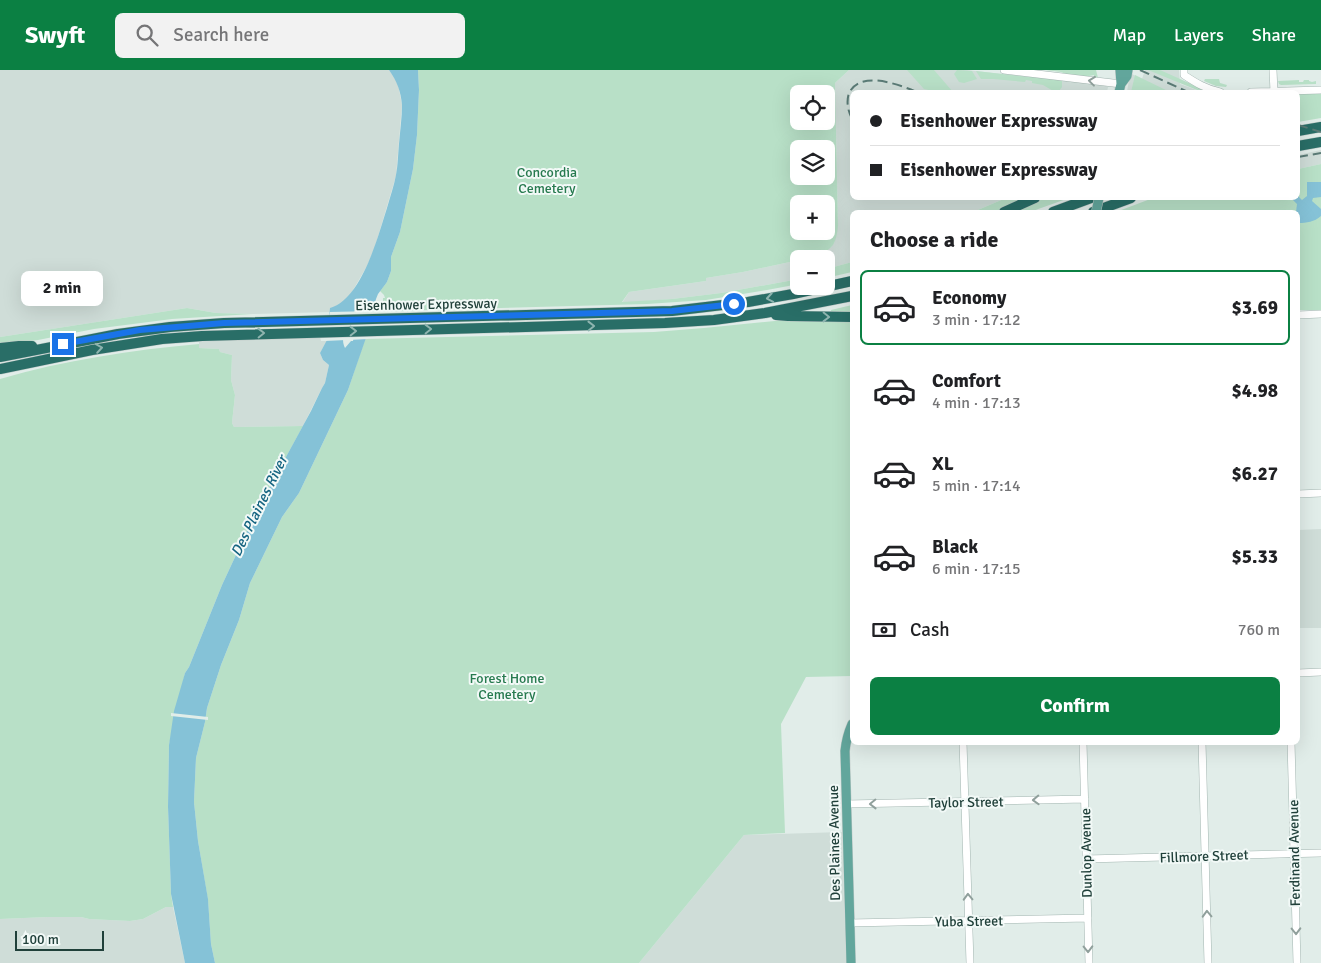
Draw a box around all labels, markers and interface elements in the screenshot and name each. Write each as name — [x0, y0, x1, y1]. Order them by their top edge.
search box — [115, 13, 465, 58]
text: Swyft — [25, 20, 85, 50]
icon: search — [133, 21, 161, 49]
text: Search here — [173, 23, 269, 47]
text: Map — [1113, 24, 1146, 46]
text: Layers — [1174, 24, 1224, 46]
text: Share — [1252, 24, 1296, 46]
one-way arrow — [1088, 76, 1096, 87]
map controls — [790, 85, 835, 295]
button: locate — [790, 85, 835, 130]
text: Eisenhower Expressway — [900, 109, 1097, 133]
button: layers — [790, 140, 835, 185]
text: Eisenhower Expressway — [900, 158, 1097, 182]
park label: Concordia Cemetery — [517, 164, 577, 197]
button: + — [790, 195, 835, 240]
text: Choose a ride — [870, 226, 998, 253]
button: − — [790, 250, 835, 295]
callout: 2 min — [22, 272, 104, 306]
text: 2 min — [43, 278, 81, 298]
icon: car — [872, 285, 917, 330]
text: Economy — [932, 286, 1006, 310]
route start — [723, 293, 745, 315]
one-way arrow — [766, 293, 775, 303]
street label: Eisenhower Expressway — [355, 295, 497, 314]
text: $3.69 — [1232, 296, 1278, 320]
text: 3 min · 17:12 — [932, 310, 1021, 330]
one-way arrow — [823, 312, 831, 322]
one-way arrow — [587, 320, 595, 331]
one-way arrow — [425, 324, 433, 334]
one-way arrow — [350, 326, 357, 336]
one-way arrow — [258, 328, 265, 338]
route end — [52, 333, 74, 355]
one-way arrow — [95, 344, 104, 354]
icon: car — [872, 368, 917, 413]
text: Comfort — [932, 369, 1001, 393]
text: $4.98 — [1232, 379, 1278, 403]
text: 4 min · 17:13 — [932, 393, 1021, 413]
water label: Des Plaines River — [227, 450, 292, 559]
icon: car — [872, 451, 917, 496]
text: XL — [932, 452, 954, 476]
text: $6.27 — [1232, 462, 1278, 486]
text: 5 min · 17:14 — [932, 476, 1021, 496]
icon: car — [872, 534, 917, 579]
text: Black — [932, 535, 978, 559]
text: $5.33 — [1232, 545, 1278, 569]
text: 6 min · 17:15 — [932, 559, 1021, 579]
icon: cash — [870, 616, 898, 644]
text: Cash — [910, 618, 950, 642]
text: 760 m — [1238, 620, 1280, 640]
park label: Forest Home Cemetery — [469, 670, 545, 703]
button: Confirm — [870, 677, 1280, 735]
street label: Des Plaines Avenue — [825, 785, 844, 901]
street label: Taylor Street — [928, 793, 1004, 812]
one-way arrow — [1032, 795, 1040, 805]
one-way arrow — [869, 799, 877, 809]
street label: Ferdinand Avenue — [1285, 799, 1304, 907]
street label: Dunlop Avenue — [1077, 808, 1096, 898]
street label: Fillmore Street — [1159, 846, 1249, 867]
one-way arrow — [963, 893, 974, 901]
one-way arrow — [1201, 910, 1212, 918]
street label: Yuba Street — [935, 912, 1003, 931]
scale bar — [15, 928, 104, 951]
one-way arrow — [1291, 928, 1301, 935]
text: 100 m — [22, 931, 59, 948]
one-way arrow — [1083, 945, 1094, 953]

